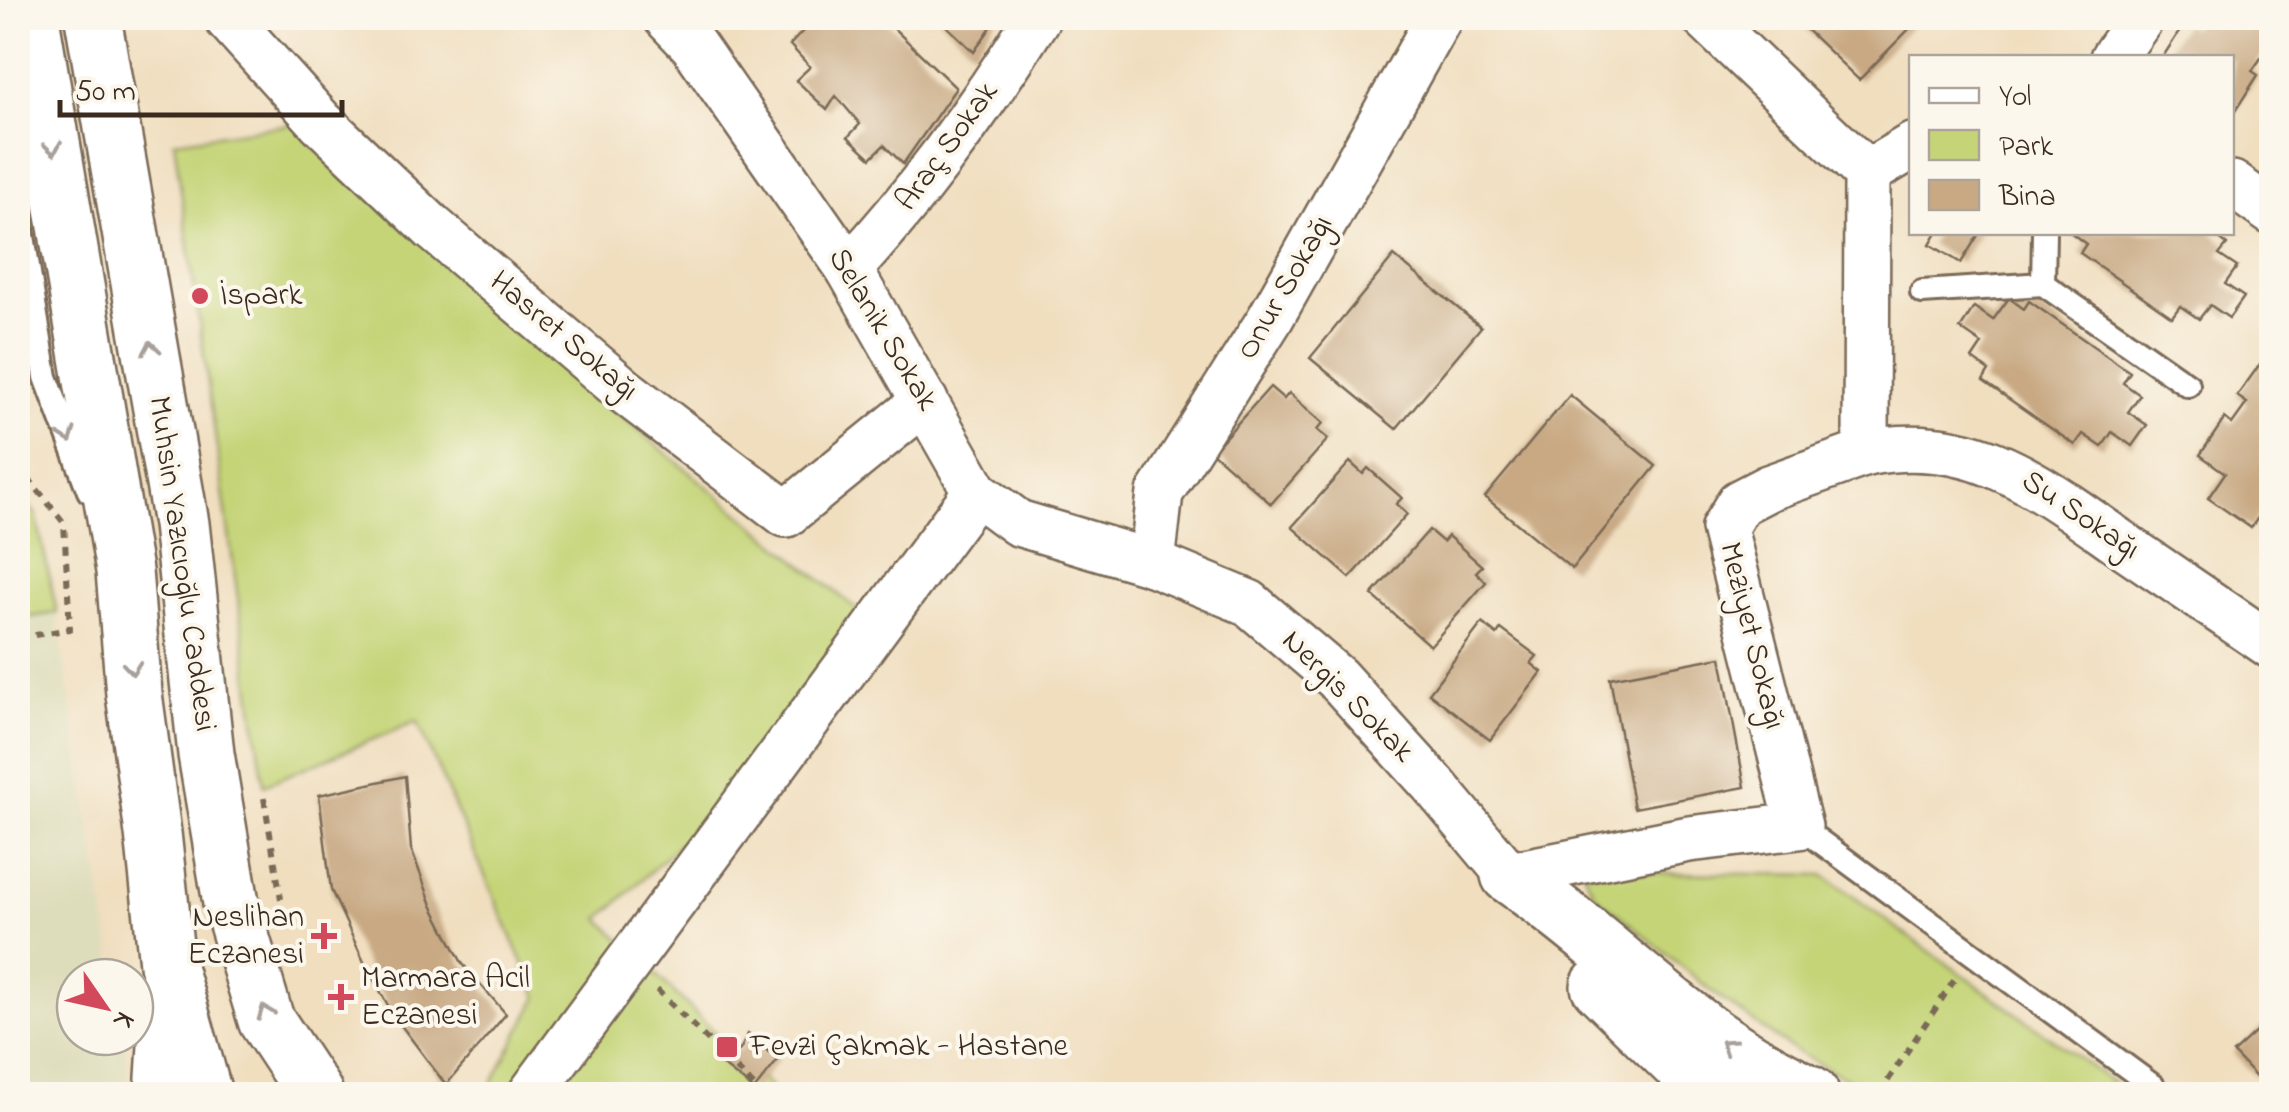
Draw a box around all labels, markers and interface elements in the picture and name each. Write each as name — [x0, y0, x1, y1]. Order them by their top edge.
scale bar — [60, 55, 342, 117]
legend — [1909, 55, 2234, 235]
text: 50 m — [75, 71, 136, 115]
street label: Araç Sokak — [885, 71, 1012, 222]
text: Yol — [1999, 76, 2032, 120]
text: Park — [1999, 126, 2054, 170]
one-way arrow — [42, 140, 63, 156]
text: Bina — [1998, 176, 2056, 220]
street label: Onur Sokağı — [1225, 207, 1347, 370]
street label: Selanik Sokak — [815, 240, 950, 421]
street label: Hasret Sokağı — [477, 260, 648, 415]
place label: İspark — [220, 273, 303, 320]
marker: İspark — [189, 285, 211, 307]
one-way arrow — [141, 339, 162, 356]
street label: Muhsin Yazıcıoğlu Caddesi — [133, 393, 228, 735]
one-way arrow — [56, 427, 77, 444]
street label: Su Sokağı — [2011, 459, 2149, 574]
street label: Meziyet Sokağı — [1704, 537, 1797, 735]
street label: Nergis Sokak — [1270, 620, 1425, 775]
one-way arrow — [120, 661, 142, 677]
place label: Neslihan Eczanesi — [188, 895, 304, 979]
marker: Neslihan Eczanesi — [313, 925, 335, 947]
place label: Marmara Acil Eczanesi — [361, 956, 530, 1040]
north arrow — [55, 957, 155, 1057]
marker: Marmara Acil Eczanesi — [330, 986, 352, 1008]
text: K — [101, 1002, 144, 1037]
one-way arrow — [256, 1004, 276, 1021]
place label: Fevzi Çakmak - Hastane — [749, 1024, 1069, 1071]
marker: Fevzi Çakmak - Hastane — [714, 1034, 740, 1060]
one-way arrow — [1719, 1039, 1738, 1057]

